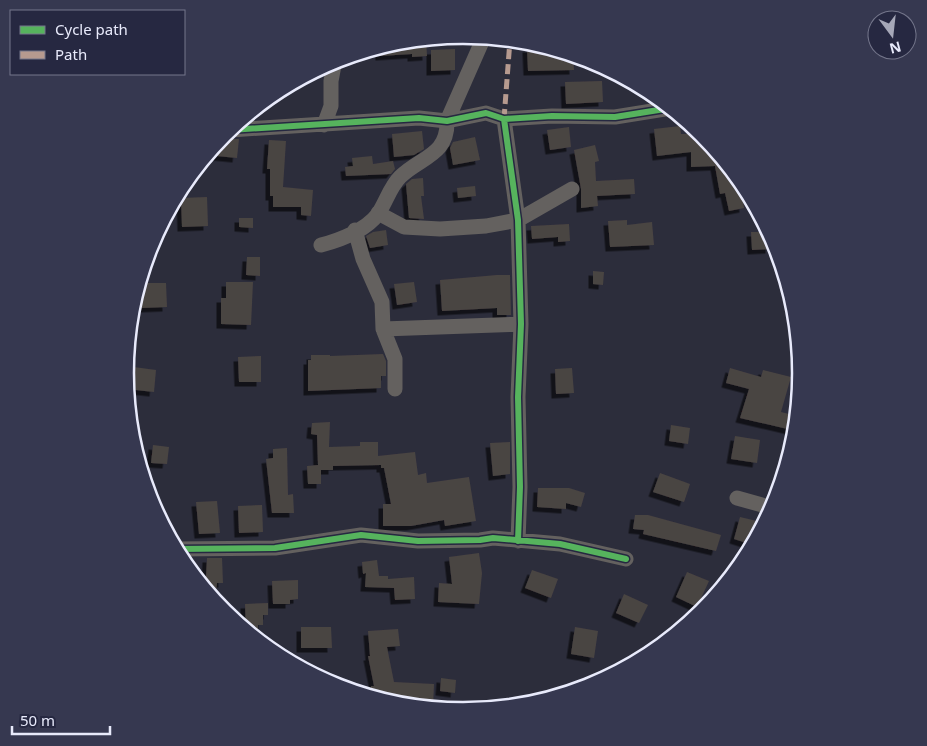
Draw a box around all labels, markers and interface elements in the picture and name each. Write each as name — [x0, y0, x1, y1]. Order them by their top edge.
legend — [10, 10, 185, 75]
north arrow — [867, 10, 917, 60]
text: Cycle path — [55, 19, 128, 39]
text: N — [888, 37, 903, 59]
text: Path — [55, 44, 87, 64]
scale bar — [12, 704, 110, 736]
text: 50 m — [20, 710, 55, 730]

